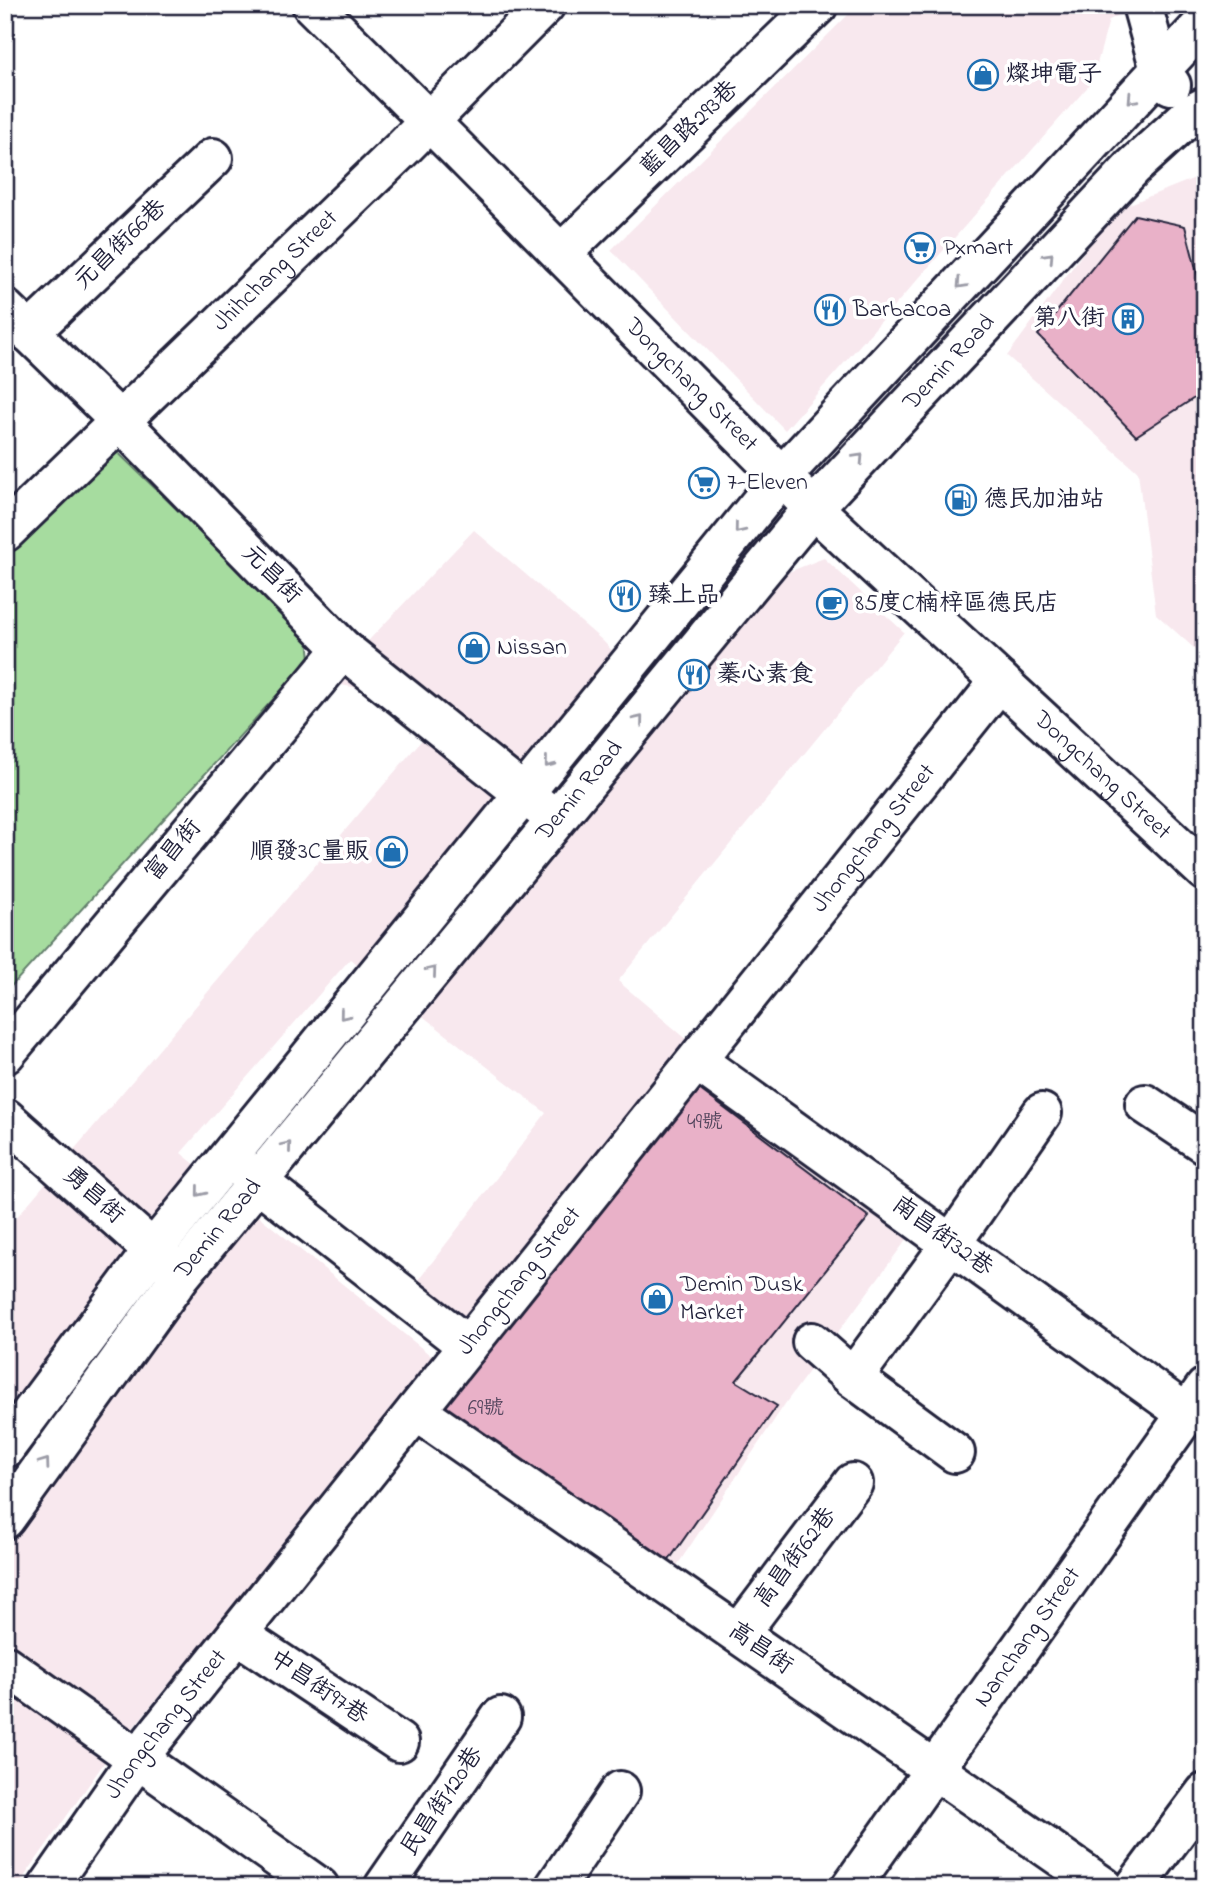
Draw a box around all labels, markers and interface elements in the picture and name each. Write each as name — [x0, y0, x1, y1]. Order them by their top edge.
shop icon: 燦坤電子 — [966, 58, 1000, 92]
place label: 燦坤電子 — [1006, 58, 1102, 93]
street label: 藍昌路293巷 — [633, 73, 747, 185]
one-way arrow — [1128, 91, 1141, 104]
street label: 元昌街66巷 — [67, 192, 175, 298]
street label: Jhihchang Street — [205, 202, 346, 340]
supermarket icon: Pxmart — [903, 231, 937, 265]
place label: Pxmart — [943, 231, 1013, 266]
one-way arrow — [1040, 252, 1053, 265]
one-way arrow — [957, 276, 970, 289]
restaurant icon: Barbacoa — [813, 293, 847, 327]
place label: Barbacoa — [852, 293, 951, 328]
place label: 第八街 — [1033, 302, 1105, 337]
building icon: 第八街 — [1111, 302, 1145, 336]
street label: Demin Road — [894, 306, 1004, 420]
street label: Dongchang Street — [616, 309, 766, 460]
one-way arrow — [851, 453, 864, 466]
supermarket icon: 7-Eleven — [687, 466, 721, 500]
place label: 7-Eleven — [727, 466, 808, 501]
fuel station icon: 德民加油站 — [944, 483, 978, 517]
place label: 德民加油站 — [984, 483, 1104, 518]
one-way arrow — [735, 521, 747, 534]
street label: 元昌街 — [233, 537, 309, 613]
restaurant icon: 臻上品 — [608, 579, 642, 613]
place label: 臻上品 — [648, 579, 720, 614]
cafe icon: 85度C楠梓區德民店 — [815, 587, 849, 621]
place label: 85度C楠梓區德民店 — [855, 587, 1059, 622]
shop icon: Nissan — [457, 631, 491, 665]
place label: Nissan — [497, 631, 567, 666]
restaurant icon: 蓁心素食 — [677, 658, 711, 692]
place label: 蓁心素食 — [717, 658, 813, 693]
street label: Dongchang Street — [1025, 702, 1179, 849]
one-way arrow — [631, 715, 643, 728]
street label: Demin Road — [527, 733, 632, 850]
one-way arrow — [545, 754, 557, 767]
street label: Jhongchang Street — [803, 756, 945, 921]
street label: 富昌街 — [137, 812, 211, 890]
place label: 順發3C量販 — [250, 835, 369, 870]
shop icon: 順發3C量販 — [375, 835, 409, 869]
one-way arrow — [424, 966, 436, 979]
one-way arrow — [339, 1008, 352, 1020]
house number: 49號 — [687, 1108, 723, 1138]
one-way arrow — [279, 1142, 291, 1155]
street label: 勇昌街 — [55, 1159, 131, 1233]
street label: Demin Road — [166, 1171, 271, 1288]
one-way arrow — [196, 1183, 208, 1196]
street label: 南昌街32巷 — [884, 1188, 1000, 1286]
street label: Jhongchang Street — [449, 1199, 590, 1363]
place label: Demin Dusk Market — [679, 1268, 804, 1331]
shop icon: Demin Dusk Market — [640, 1282, 674, 1316]
house number: 69號 — [468, 1394, 504, 1424]
one-way arrow — [37, 1458, 49, 1471]
street label: 高昌街62巷 — [746, 1500, 846, 1616]
street label: Nanchang Street — [966, 1560, 1090, 1715]
street label: 高昌街 — [720, 1614, 800, 1684]
street label: Jhongchang Street — [96, 1642, 236, 1807]
street label: 中昌街97巷 — [261, 1642, 375, 1734]
street label: 民昌街120巷 — [393, 1740, 493, 1864]

